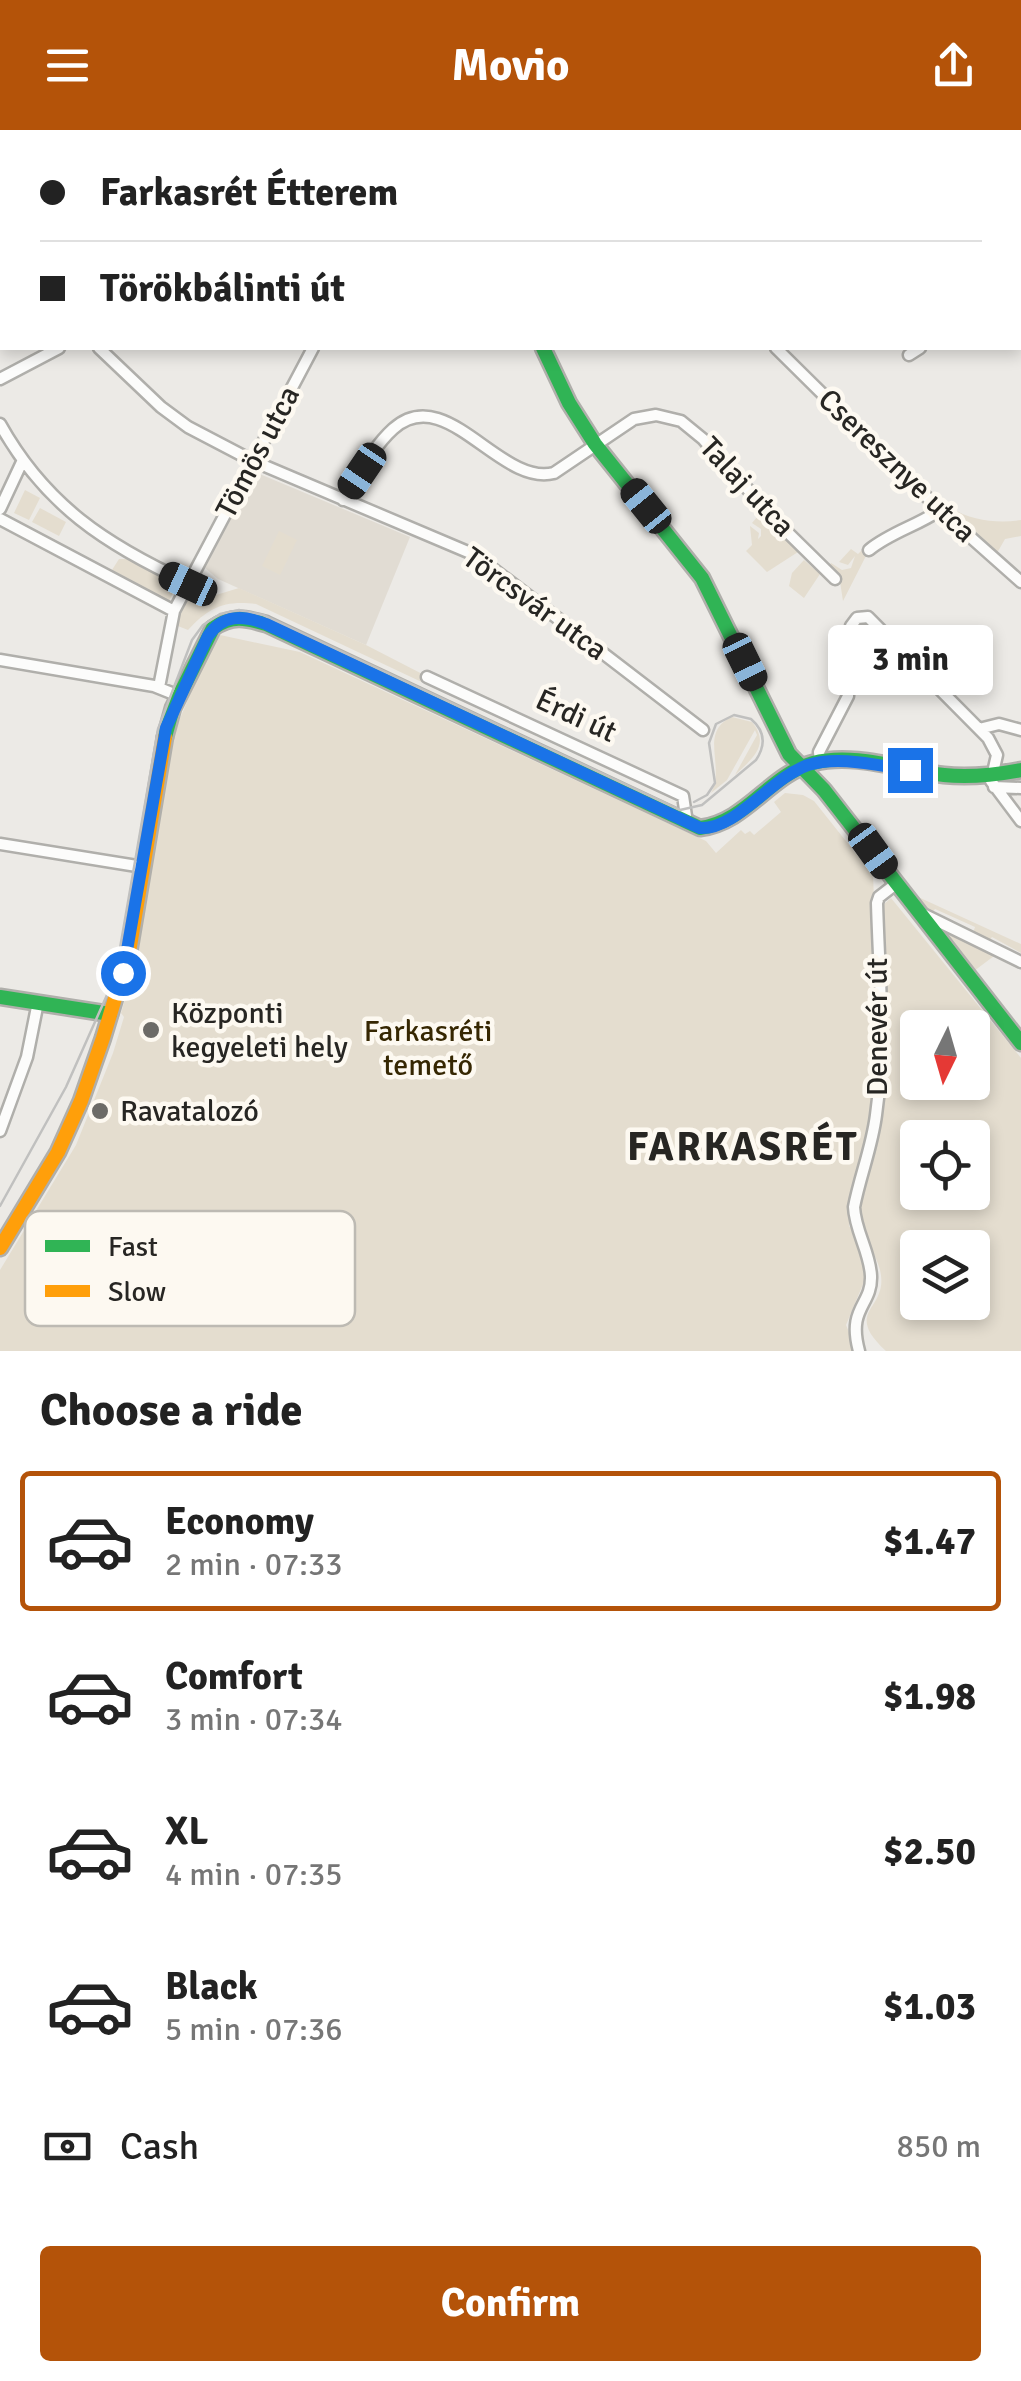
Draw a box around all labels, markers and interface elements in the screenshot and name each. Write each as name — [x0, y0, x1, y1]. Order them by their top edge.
icon: menu — [40, 38, 95, 93]
text: Movio — [451, 38, 570, 93]
icon: share — [926, 38, 981, 93]
text: Farkasrét Étterem — [100, 169, 398, 216]
text: Törökbálinti út — [100, 265, 345, 312]
street label: Tömös utca — [208, 380, 308, 524]
street label: Cseresznye utca — [810, 381, 984, 551]
street label: Talaj utca — [692, 429, 802, 545]
car — [333, 438, 391, 504]
car — [615, 473, 677, 539]
street label: Törcsvár utca — [456, 539, 614, 669]
car — [154, 558, 222, 610]
callout: 3 min — [828, 625, 992, 695]
car — [718, 628, 772, 696]
text: 3 min — [872, 640, 949, 679]
street label: Érdi út — [530, 681, 622, 751]
route end — [888, 748, 933, 793]
car — [843, 818, 903, 884]
route start — [101, 951, 146, 996]
street label: Denevér út — [859, 958, 896, 1096]
place label: Központi kegyeleti hely — [171, 995, 348, 1066]
north arrow — [900, 1010, 990, 1100]
map controls — [900, 1010, 990, 1320]
park label: Farkasréti temető — [364, 1013, 492, 1084]
marker: Központi kegyeleti hely — [140, 1019, 162, 1041]
place label: Ravatalozó — [120, 1093, 259, 1130]
marker: Ravatalozó — [89, 1100, 111, 1122]
button: locate — [900, 1120, 990, 1210]
district label: FARKASRÉT — [627, 1121, 859, 1172]
legend — [25, 1211, 355, 1326]
text: Fast — [108, 1230, 158, 1264]
button: layers — [900, 1230, 990, 1320]
text: Slow — [108, 1275, 166, 1309]
text: Choose a ride — [40, 1383, 303, 1438]
icon: car — [45, 1496, 135, 1586]
text: Economy — [165, 1498, 314, 1545]
text: $1.47 — [883, 1518, 976, 1565]
text: 2 min · 07:33 — [165, 1545, 343, 1584]
icon: car — [45, 1651, 135, 1741]
text: Comfort — [165, 1653, 303, 1700]
text: $1.98 — [883, 1673, 976, 1720]
text: 3 min · 07:34 — [165, 1700, 343, 1739]
icon: car — [45, 1806, 135, 1896]
text: XL — [165, 1808, 208, 1855]
text: $2.50 — [883, 1828, 976, 1875]
text: 4 min · 07:35 — [165, 1855, 343, 1894]
icon: car — [45, 1961, 135, 2051]
text: Black — [165, 1963, 258, 2010]
text: $1.03 — [883, 1983, 976, 2030]
text: 5 min · 07:36 — [165, 2010, 343, 2049]
icon: cash — [40, 2119, 95, 2174]
text: Cash — [120, 2123, 199, 2170]
text: 850 m — [897, 2127, 981, 2166]
button: Confirm — [40, 2246, 981, 2361]

